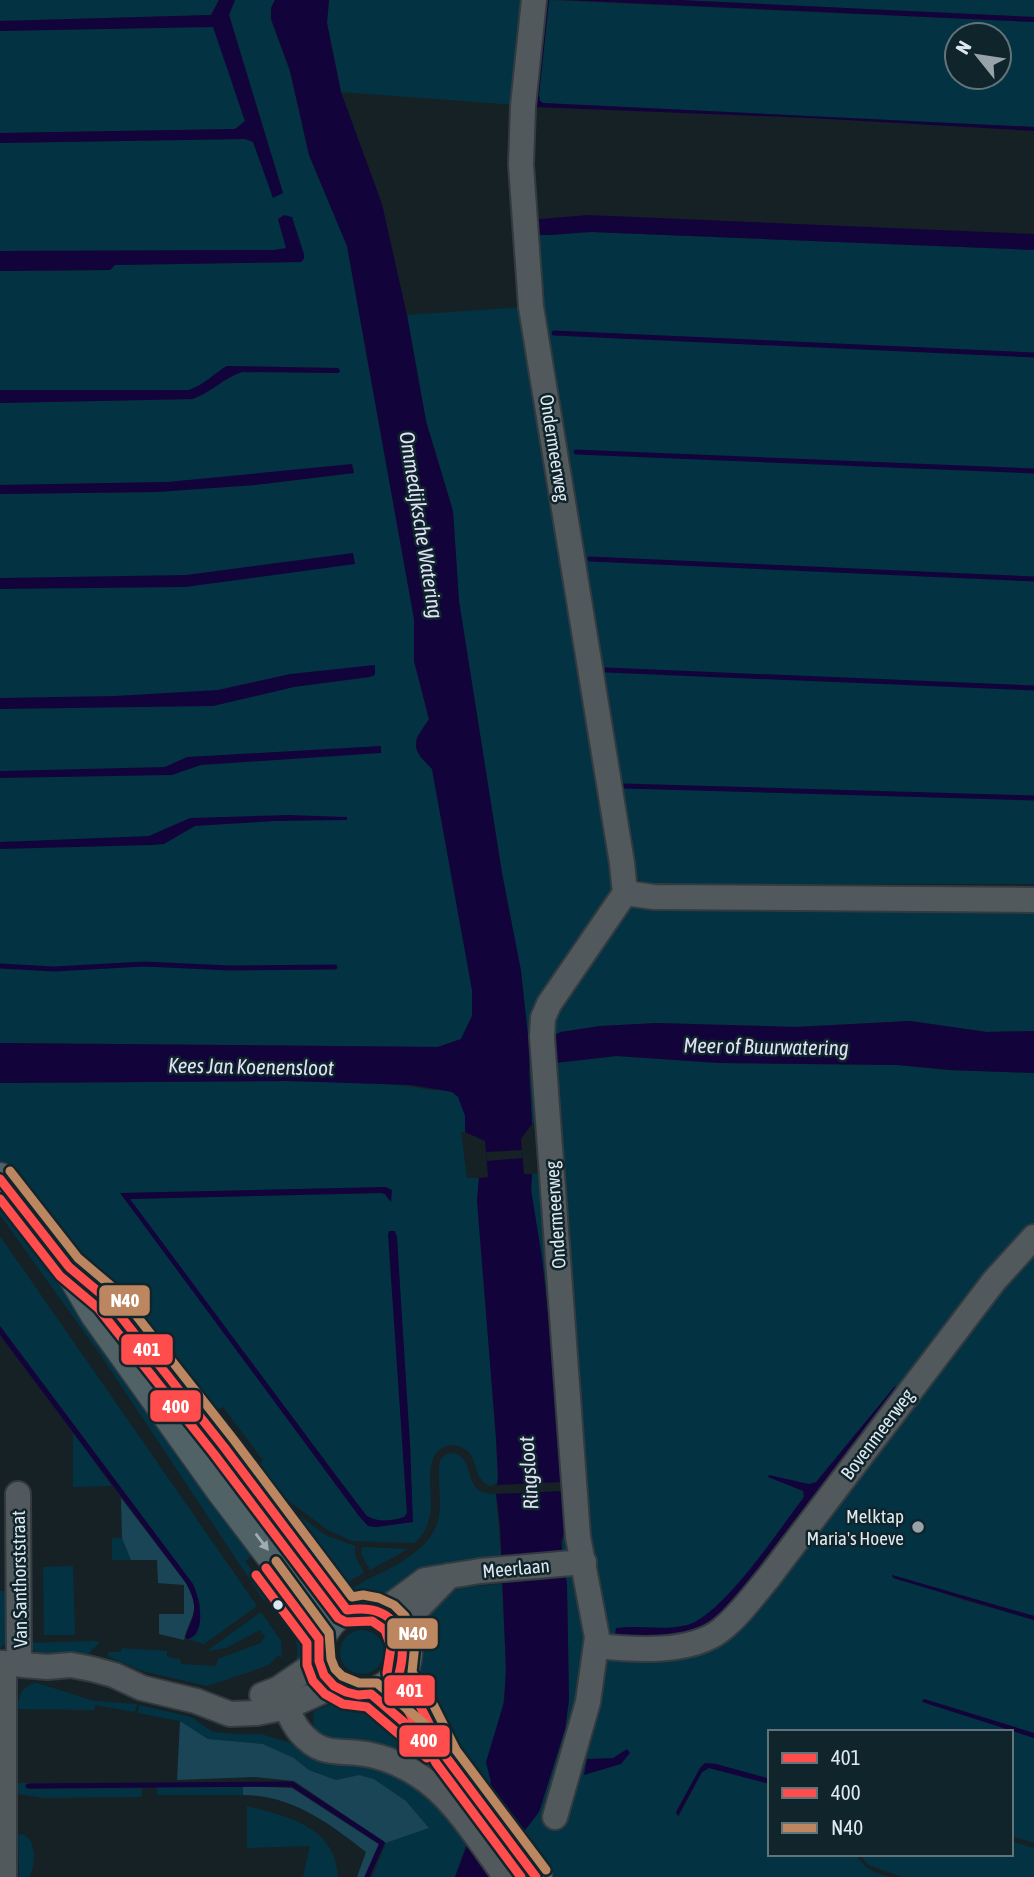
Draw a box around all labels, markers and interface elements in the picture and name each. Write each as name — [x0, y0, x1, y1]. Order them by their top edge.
north arrow — [943, 21, 1013, 91]
text: N — [951, 37, 976, 58]
street label: Ondermeerweg — [536, 393, 574, 504]
water label: Ommedijksche Watering — [395, 430, 449, 620]
water label: Meer of Buurwatering — [683, 1033, 849, 1059]
water label: Kees Jan Koenensloot — [168, 1053, 334, 1079]
street label: Ondermeerweg — [540, 1160, 570, 1270]
line badge: N40 — [98, 1284, 151, 1317]
text: N40 — [110, 1289, 140, 1311]
line badge: 401 — [120, 1333, 174, 1366]
text: 401 — [133, 1338, 160, 1360]
street label: Bovenmeerweg — [836, 1384, 919, 1484]
line badge: 400 — [149, 1389, 202, 1423]
text: 400 — [162, 1395, 189, 1417]
water label: Ringsloot — [513, 1435, 543, 1511]
place label: Melktap Maria's Hoeve — [807, 1505, 904, 1549]
street label: Van Santhorststraat — [7, 1510, 31, 1648]
marker: Melktap Maria's Hoeve — [910, 1519, 926, 1535]
one-way arrow — [255, 1533, 269, 1551]
street label: Meerlaan — [481, 1554, 551, 1582]
unlabelled marker — [271, 1598, 285, 1612]
line badge: N40 — [386, 1617, 439, 1650]
text: N40 — [398, 1622, 428, 1644]
line badge: 401 — [383, 1674, 436, 1707]
text: 401 — [396, 1679, 423, 1701]
line badge: 400 — [398, 1724, 451, 1758]
text: 400 — [410, 1729, 437, 1751]
legend — [768, 1730, 1013, 1856]
text: 401 — [831, 1745, 861, 1769]
text: 400 — [831, 1780, 861, 1804]
text: N40 — [831, 1815, 863, 1839]

